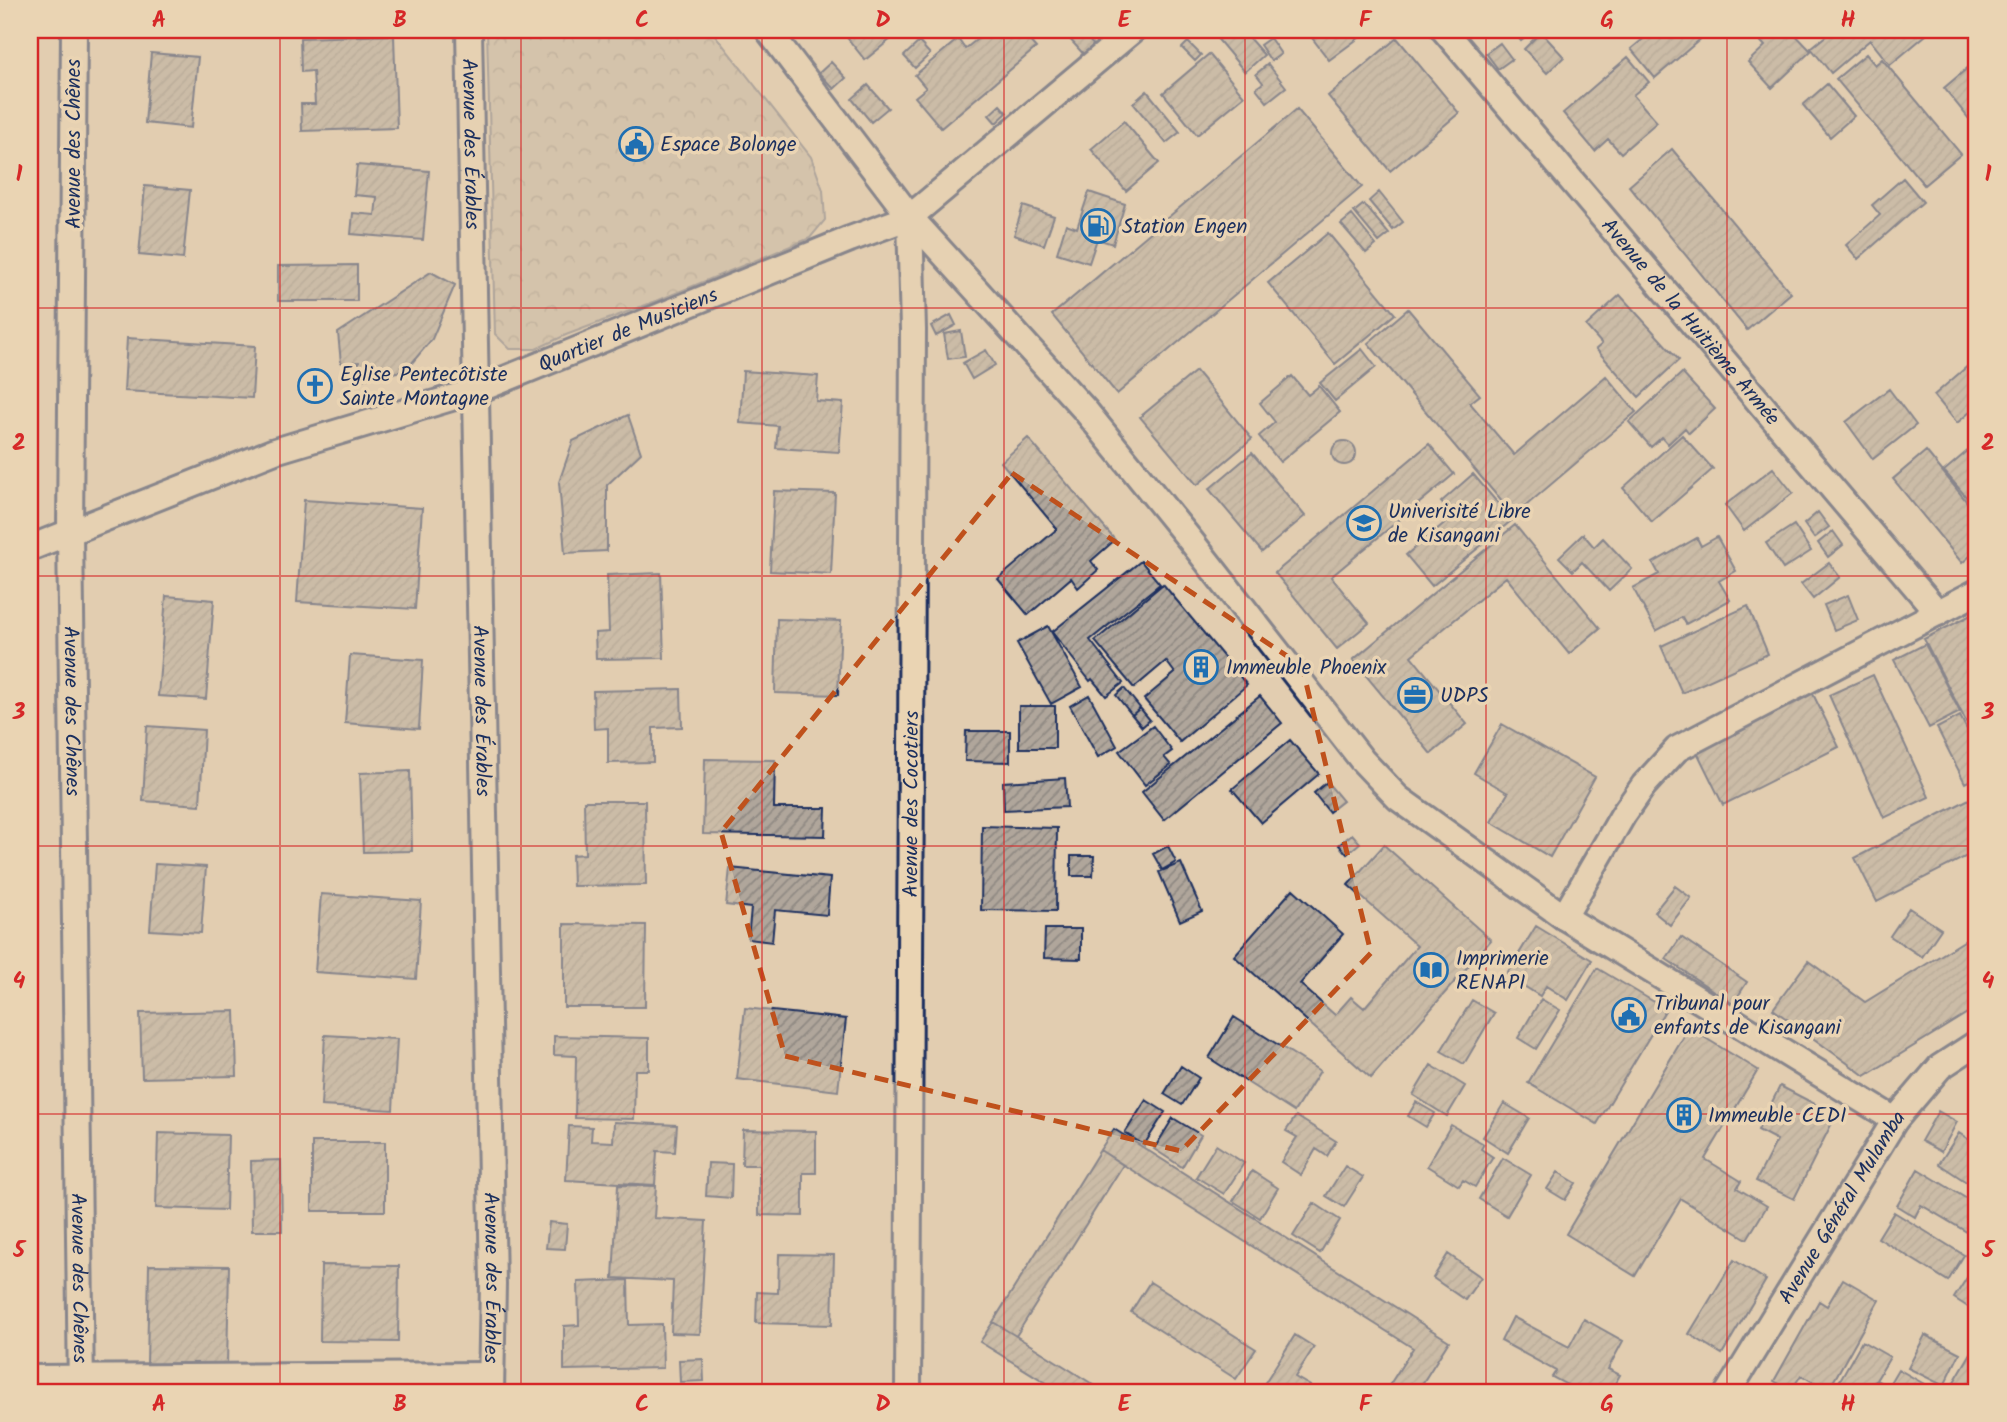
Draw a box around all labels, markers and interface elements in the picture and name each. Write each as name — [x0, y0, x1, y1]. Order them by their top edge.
text: A — [152, 3, 166, 39]
text: B — [393, 3, 407, 39]
text: C — [635, 3, 649, 39]
text: D — [875, 3, 891, 39]
text: E — [1118, 3, 1132, 39]
text: F — [1359, 3, 1373, 39]
text: G — [1600, 3, 1614, 39]
text: H — [1841, 3, 1856, 39]
street label: Avenue des Érables — [452, 58, 488, 230]
street label: Avenue des Chênes — [58, 59, 91, 229]
public building icon: Espace Bolonge — [617, 125, 655, 163]
place label: Espace Bolonge — [660, 129, 797, 162]
text: 1 — [16, 157, 23, 193]
text: 1 — [1985, 157, 1992, 193]
fuel station icon: Station Engen — [1079, 207, 1117, 245]
place label: Station Engen — [1122, 211, 1247, 244]
street label: Avenue de la Huitième Armée — [1592, 211, 1788, 434]
street label: Quartier de Musiciens — [533, 279, 723, 382]
place label: Eglise Pentecôtiste Sainte Montagne — [340, 359, 508, 416]
church icon: Eglise Pentecôtiste Sainte Montagne — [296, 367, 334, 405]
text: 2 — [12, 426, 26, 462]
text: 2 — [1981, 426, 1995, 462]
place label: Univerisité Libre de Kisangani — [1388, 496, 1531, 553]
school or university icon: Univerisité Libre de Kisangani — [1345, 504, 1383, 542]
street label: Avenue des Érables — [462, 625, 499, 797]
street label: Avenue des Chênes — [53, 626, 88, 796]
building icon: Immeuble Phoenix — [1182, 648, 1220, 686]
place label: Immeuble Phoenix — [1226, 652, 1387, 685]
office icon: UDPS — [1396, 676, 1434, 714]
place label: UDPS — [1440, 680, 1489, 713]
text: 3 — [12, 695, 26, 731]
text: 3 — [1981, 695, 1995, 731]
street label: Avenue des Cocotiers — [895, 710, 929, 898]
place label: Imprimerie RENAPI — [1456, 943, 1549, 1000]
library icon: Imprimerie RENAPI — [1412, 951, 1450, 989]
text: 4 — [13, 964, 26, 1000]
text: 4 — [1982, 964, 1995, 1000]
place label: Tribunal pour enfants de Kisangani — [1654, 988, 1842, 1045]
public building icon: Tribunal pour enfants de Kisangani — [1610, 996, 1648, 1034]
building icon: Immeuble CEDI — [1665, 1096, 1703, 1134]
place label: Immeuble CEDI — [1708, 1100, 1846, 1133]
street label: Avenue Général Mulamba — [1771, 1103, 1915, 1311]
street label: Avenue des Érables — [473, 1192, 508, 1364]
street label: Avenue des Chênes — [60, 1193, 96, 1363]
text: 5 — [12, 1233, 27, 1269]
text: 5 — [1981, 1233, 1996, 1269]
text: A — [152, 1387, 166, 1422]
text: B — [393, 1387, 407, 1422]
text: C — [635, 1387, 649, 1422]
text: D — [875, 1387, 891, 1422]
text: E — [1118, 1387, 1132, 1422]
text: F — [1359, 1387, 1373, 1422]
text: G — [1600, 1387, 1614, 1422]
text: H — [1841, 1387, 1856, 1422]

